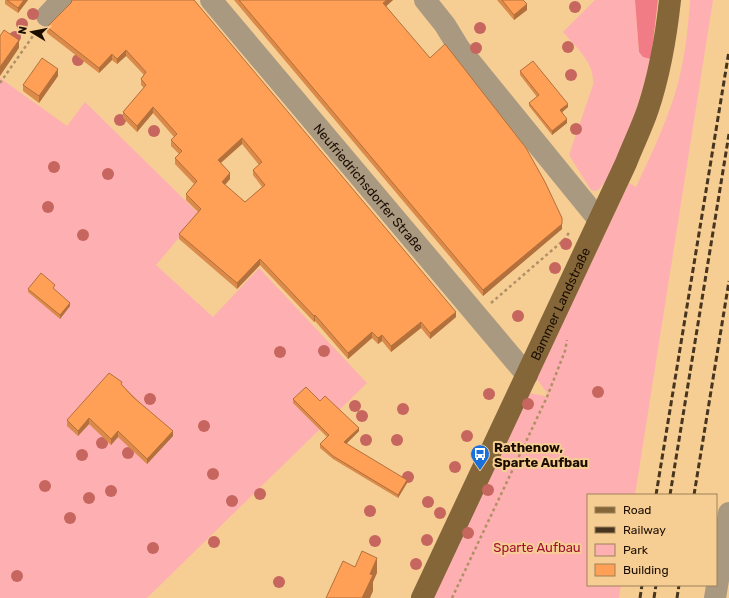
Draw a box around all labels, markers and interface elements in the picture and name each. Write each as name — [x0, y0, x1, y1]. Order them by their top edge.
north arrow — [12, 12, 52, 52]
text: N — [16, 25, 30, 35]
street label: Neufriedrichsdorfer Straße — [311, 120, 427, 254]
street label: Bammer Landstraße — [527, 245, 593, 363]
place label: Rathenow, Sparte Aufbau — [494, 440, 588, 470]
bus stop icon: Rathenow, Sparte Aufbau — [469, 443, 491, 471]
legend — [587, 494, 717, 586]
text: Road — [623, 503, 651, 517]
text: Railway — [623, 523, 666, 537]
park label: Sparte Aufbau — [493, 540, 581, 555]
text: Park — [623, 543, 649, 557]
text: Building — [623, 563, 669, 577]

